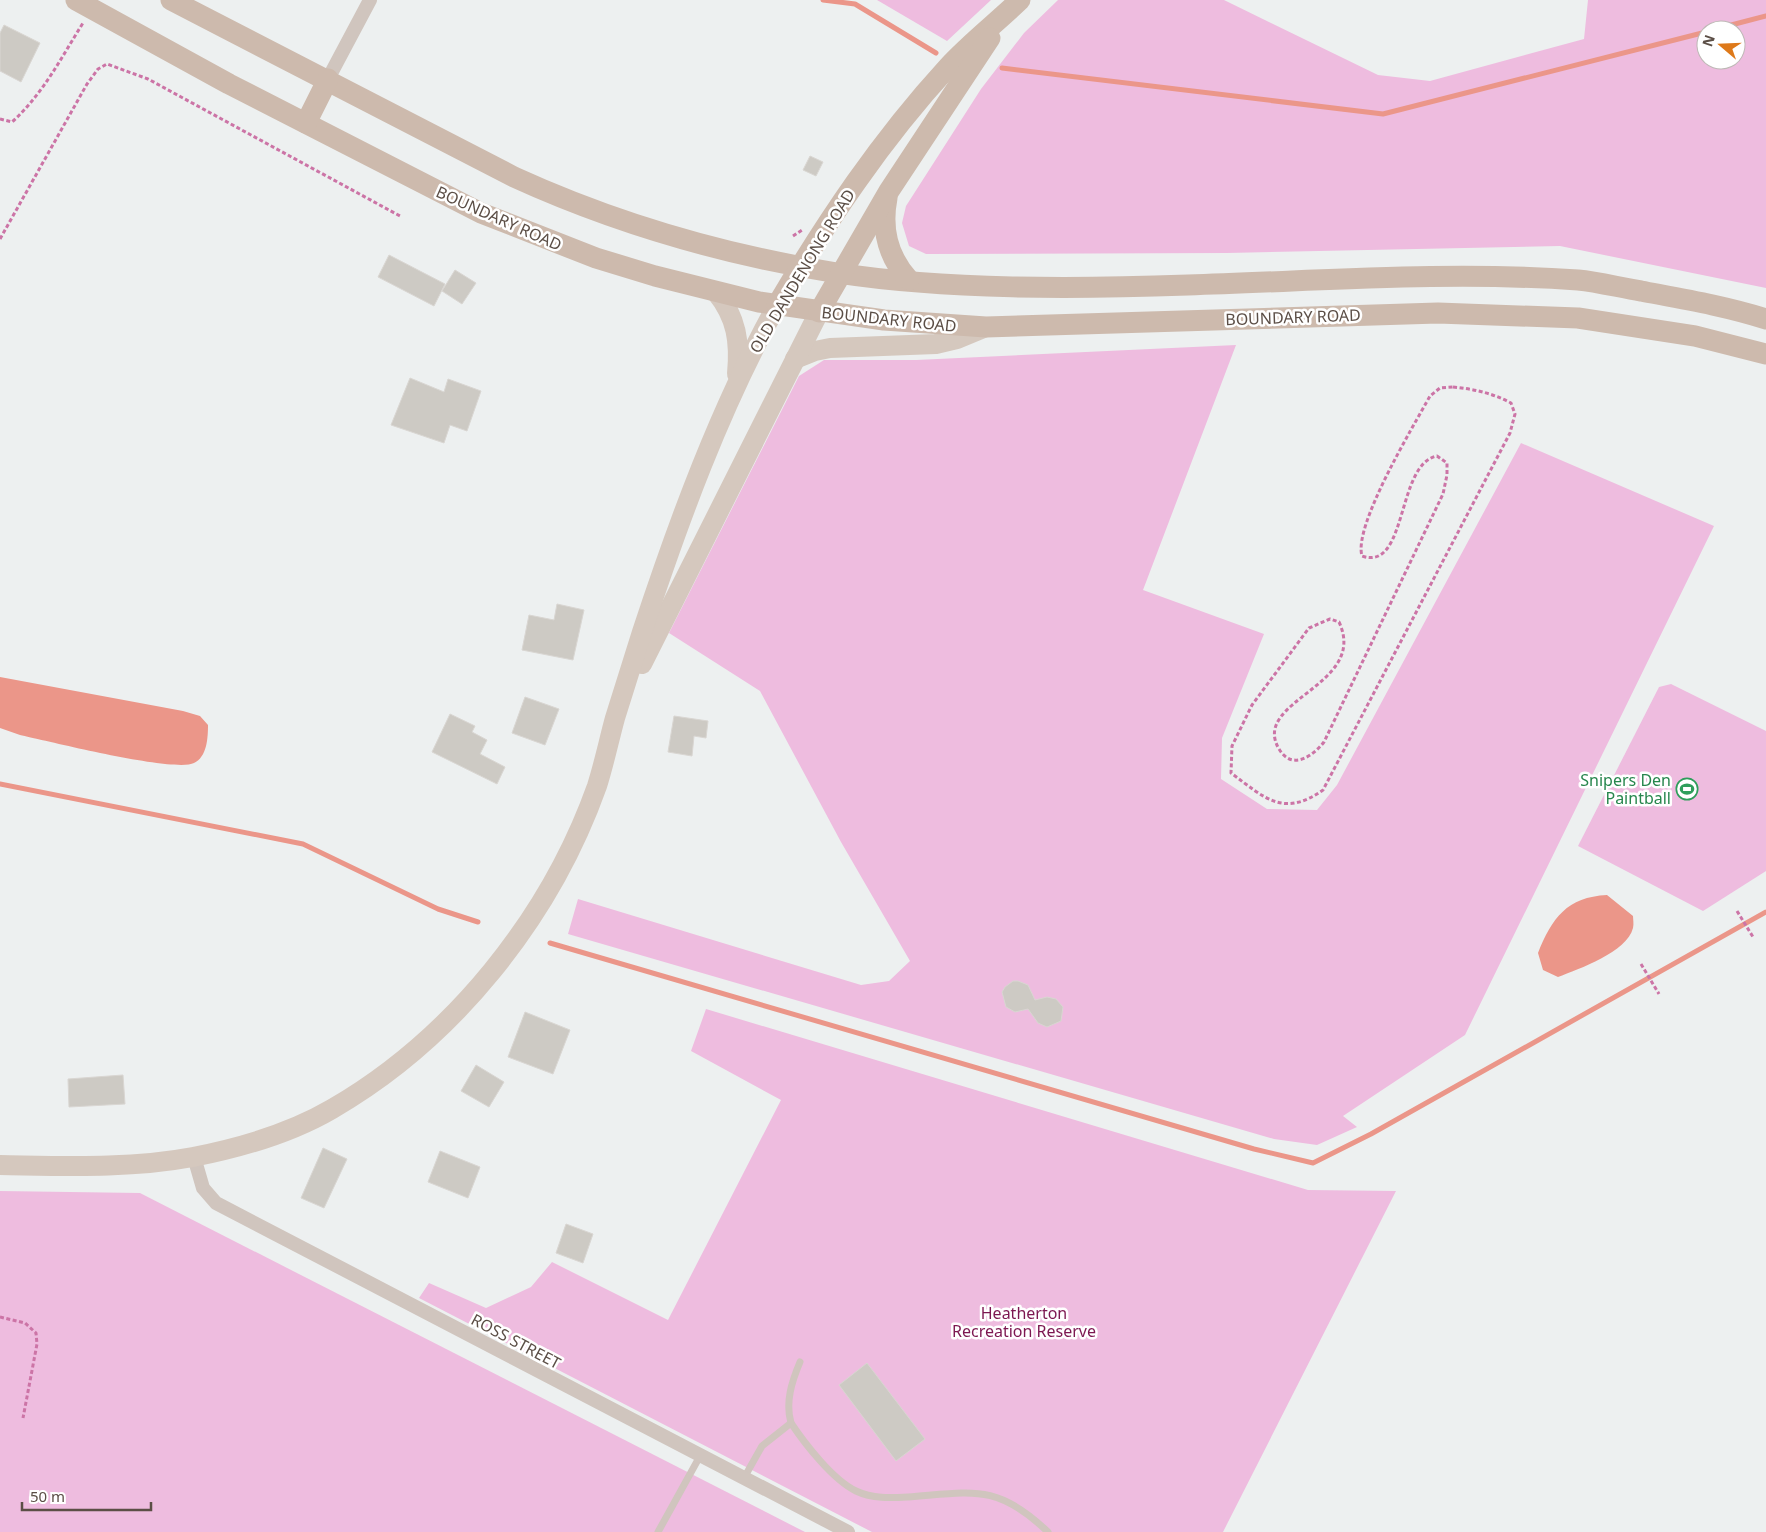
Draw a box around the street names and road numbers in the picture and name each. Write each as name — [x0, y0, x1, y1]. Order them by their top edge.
street label: BOUNDARY ROAD — [433, 180, 565, 256]
street label: OLD DANDENONG ROAD — [744, 185, 860, 357]
street label: BOUNDARY ROAD — [820, 301, 958, 337]
street label: BOUNDARY ROAD — [1225, 304, 1361, 330]
street label: ROSS STREET — [467, 1308, 565, 1374]

